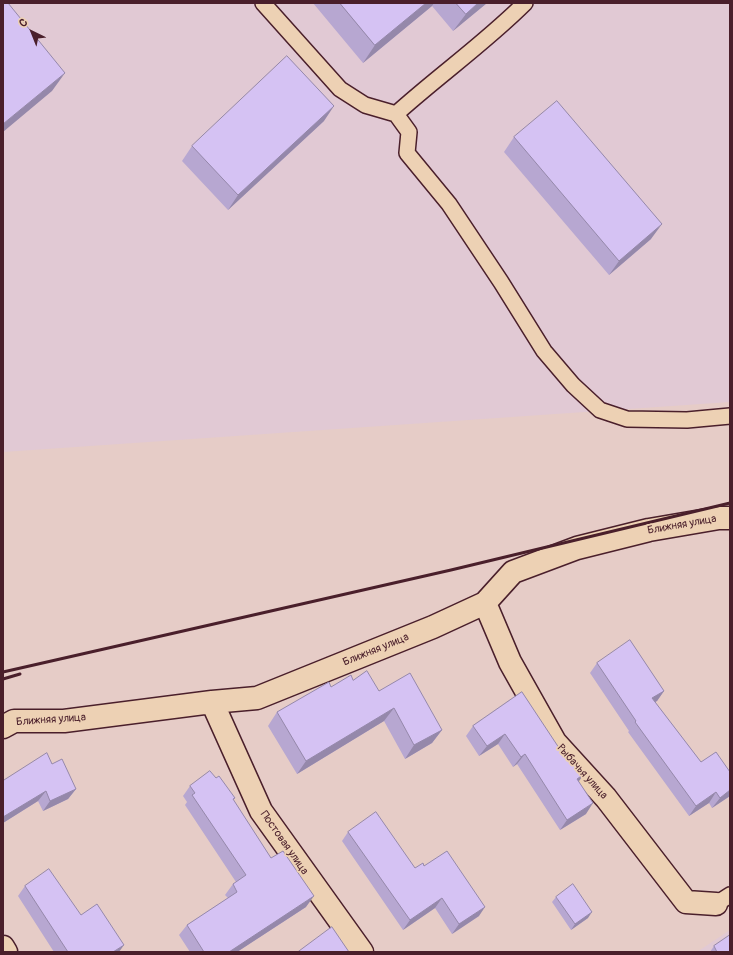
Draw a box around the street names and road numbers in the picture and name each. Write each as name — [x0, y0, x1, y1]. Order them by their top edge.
street label: Ближняя улица — [646, 512, 718, 538]
street label: Ближняя улица — [341, 631, 411, 669]
street label: Ближняя улица — [16, 711, 86, 729]
street label: Рыбачья улица — [554, 742, 610, 802]
street label: Постовая улица — [257, 809, 311, 877]

